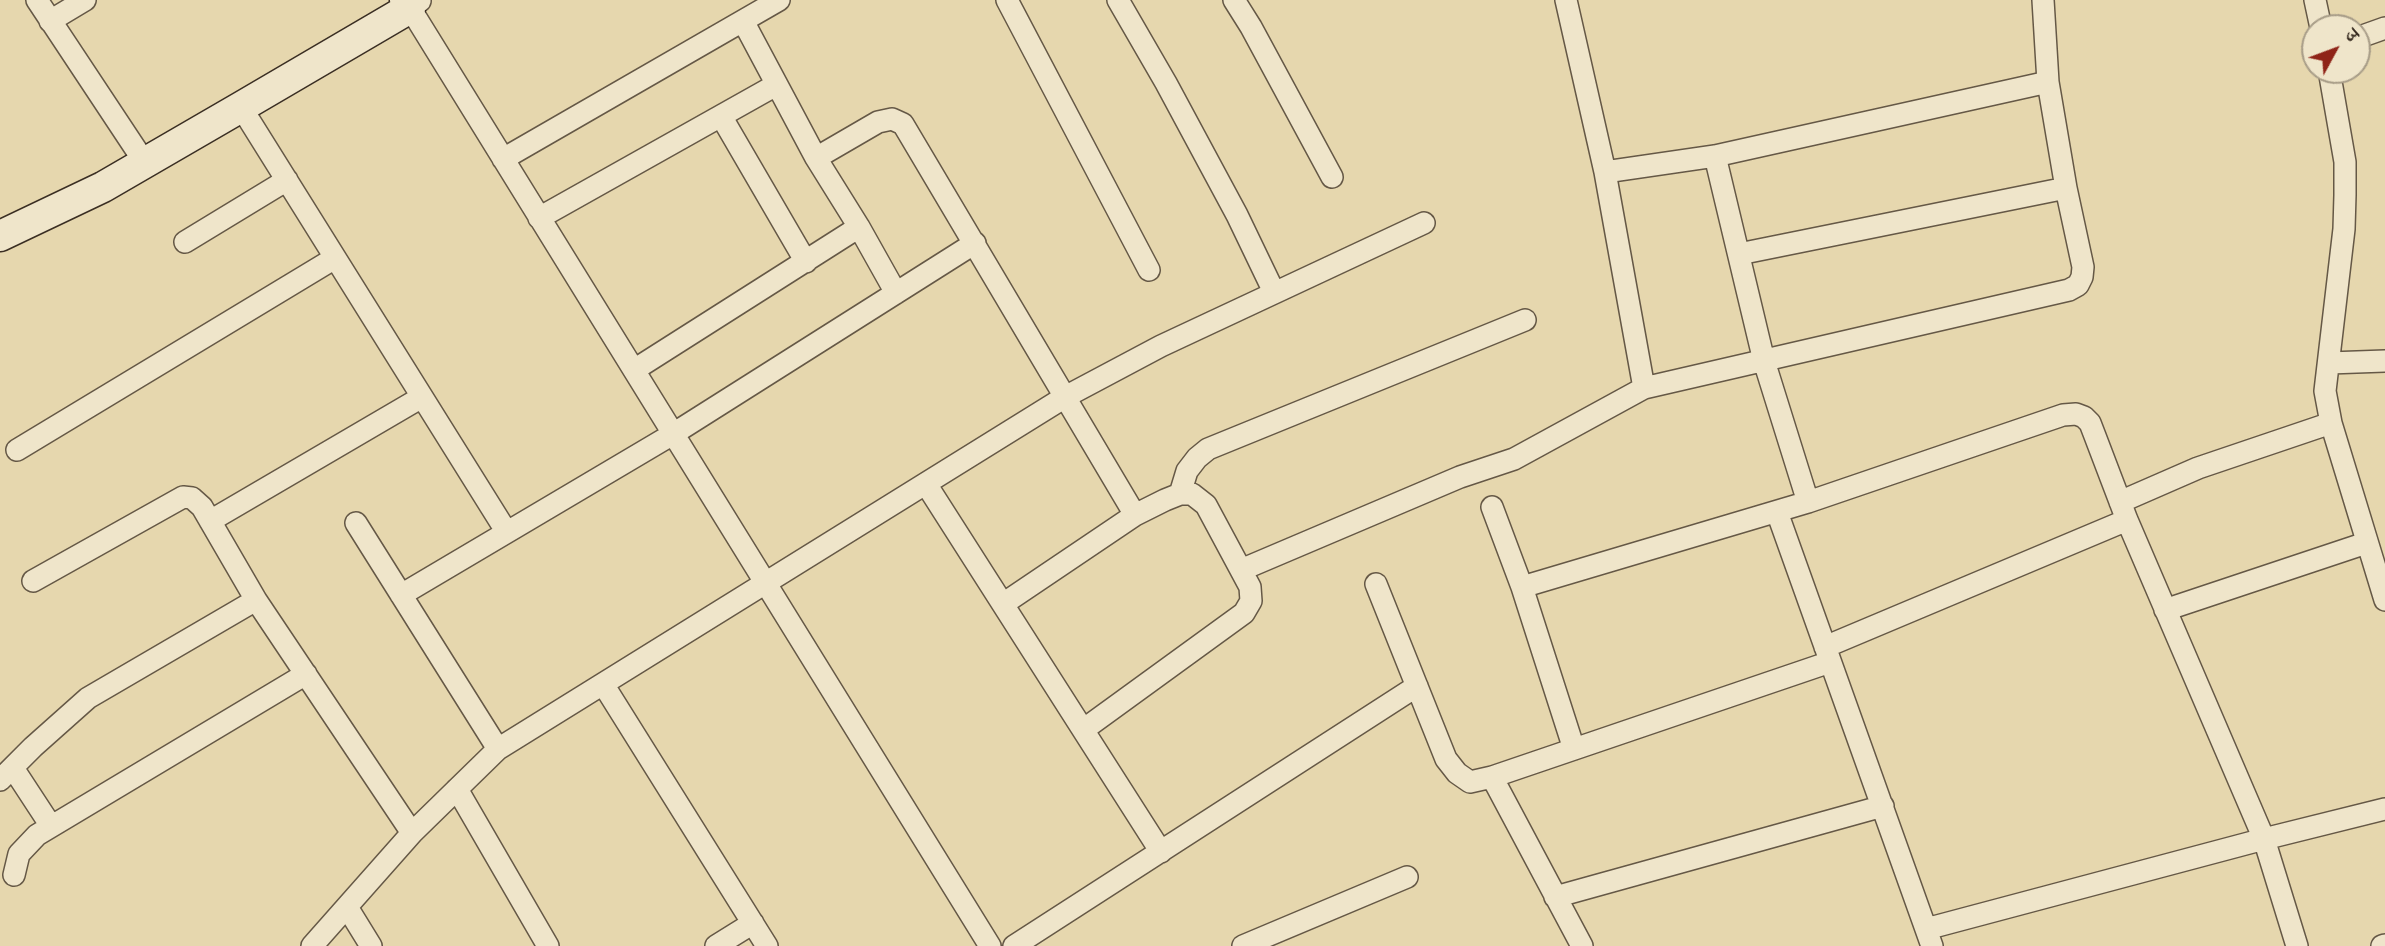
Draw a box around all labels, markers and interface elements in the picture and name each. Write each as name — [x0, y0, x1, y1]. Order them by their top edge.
north arrow — [2301, 14, 2371, 84]
text: उ — [2337, 24, 2364, 49]

